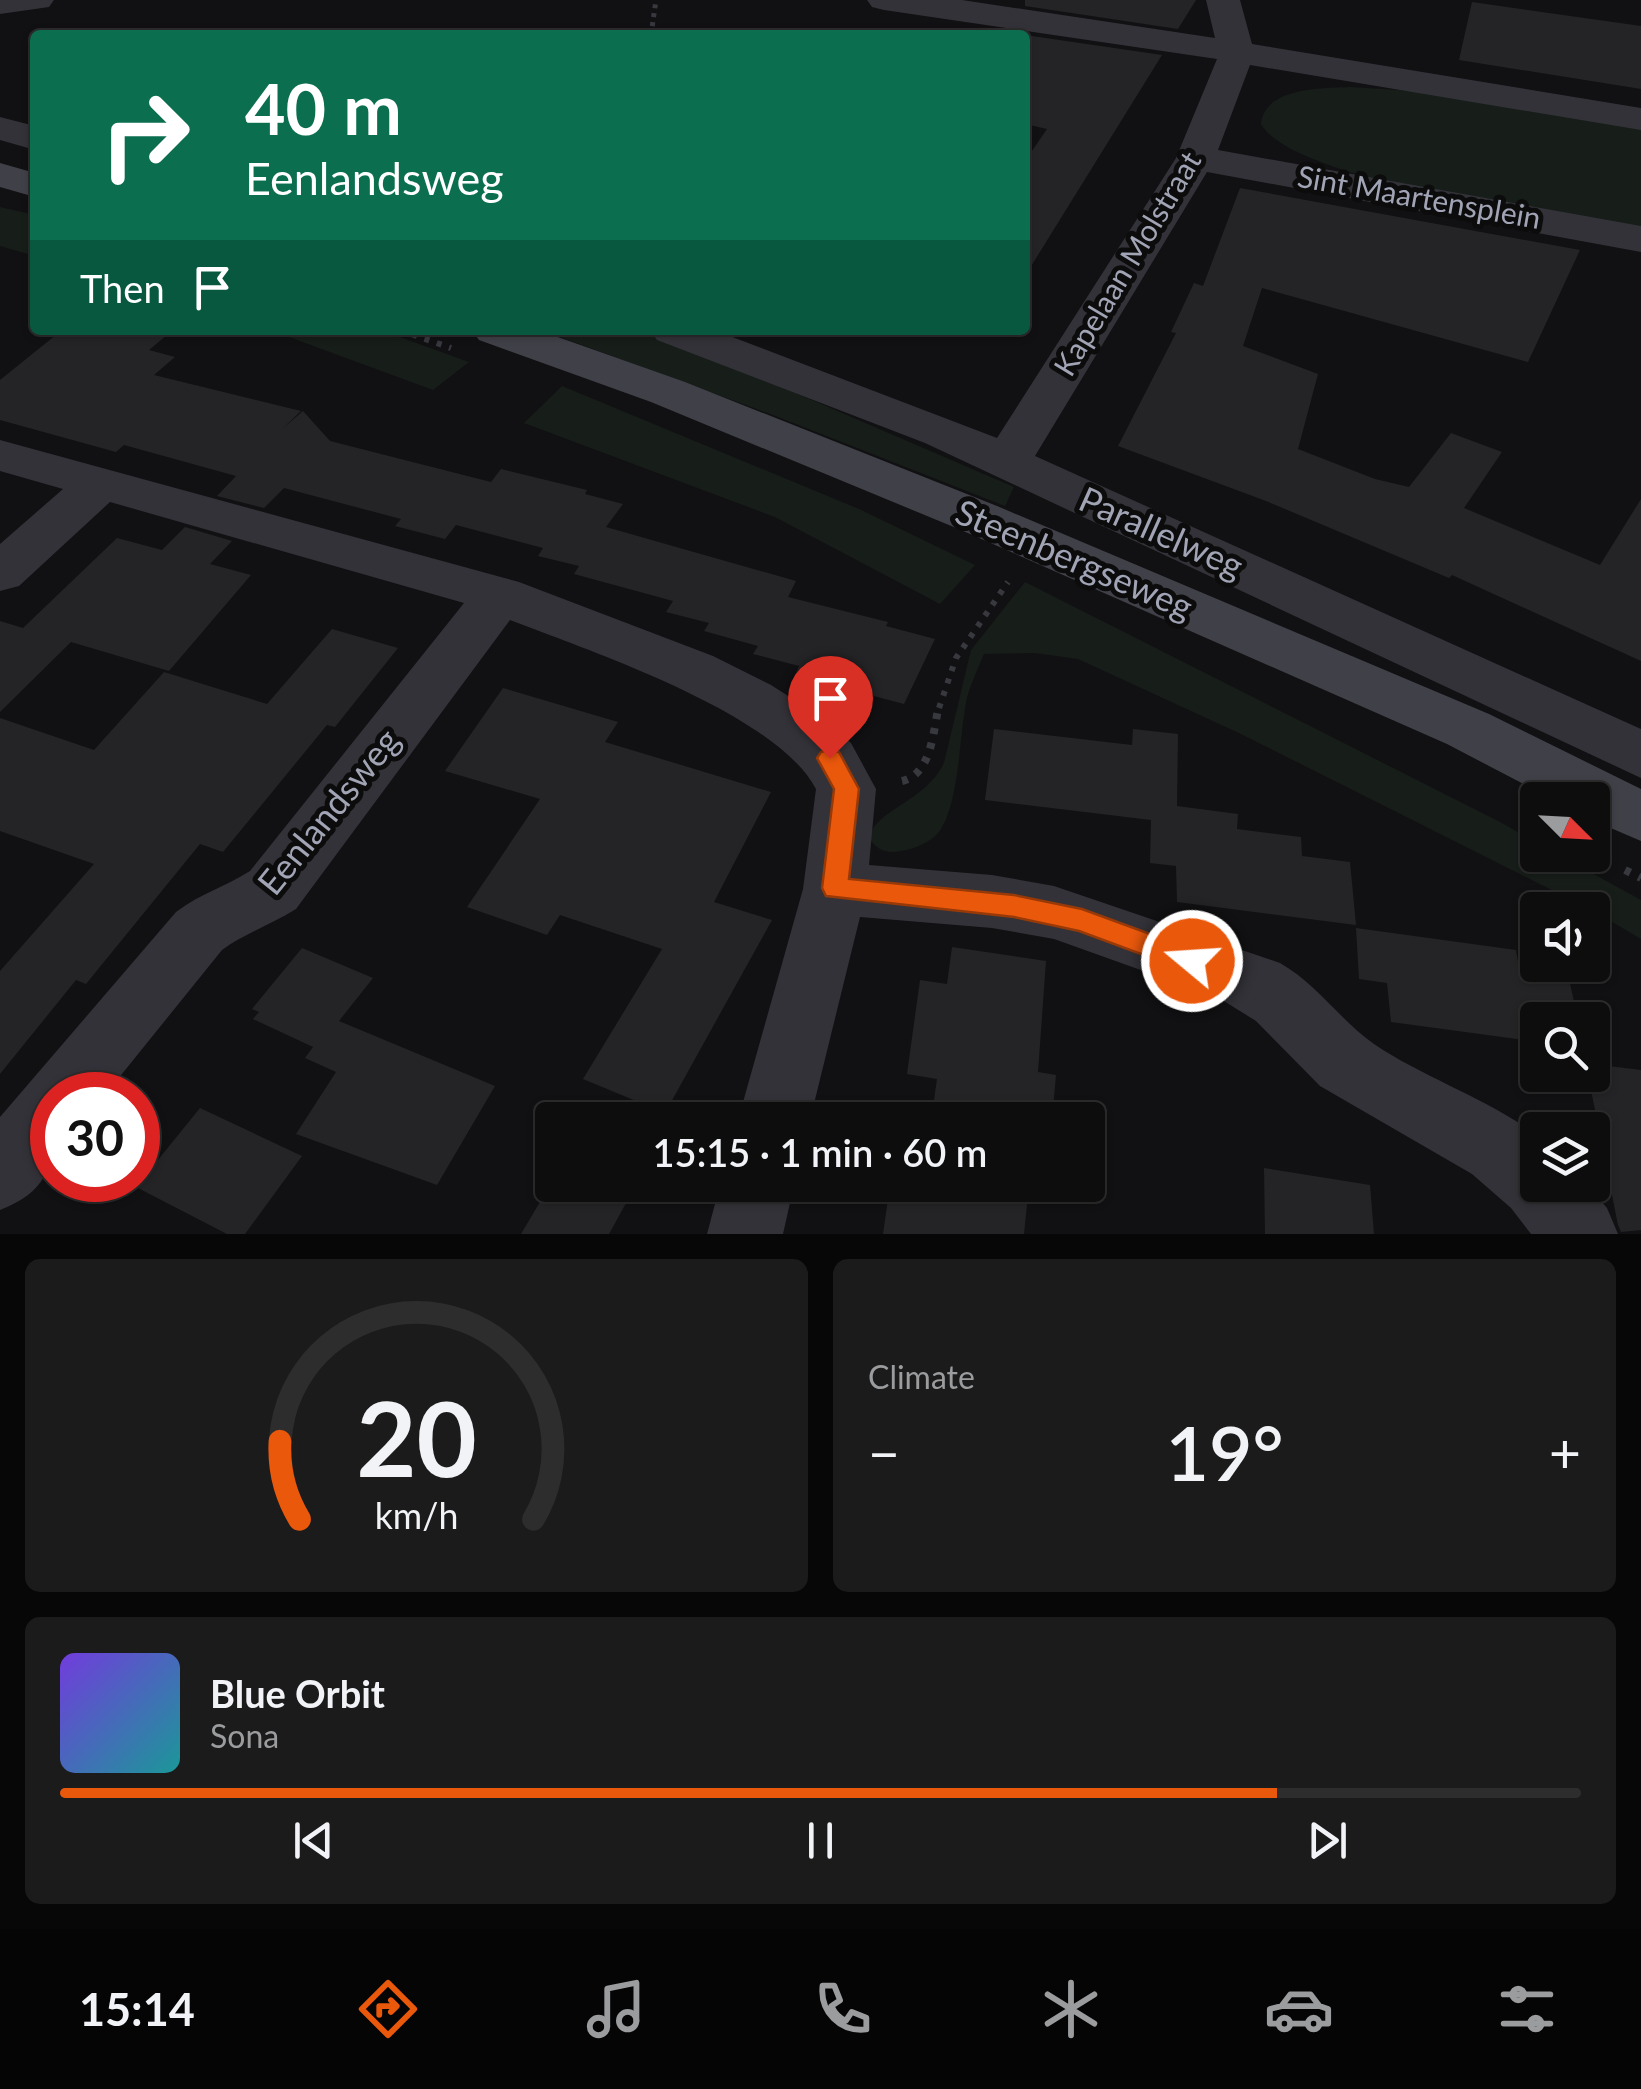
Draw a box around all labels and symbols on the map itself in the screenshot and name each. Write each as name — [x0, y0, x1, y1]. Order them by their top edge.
street label: Kapelaan Molstraat — [1045, 144, 1207, 382]
street label: Sint Maartensplein — [1295, 157, 1544, 235]
street label: Parallelweg — [1073, 476, 1250, 586]
street label: Steenbergseweg — [950, 489, 1200, 627]
pin — [788, 656, 873, 759]
street label: Eenlandsweg — [248, 719, 407, 902]
north arrow — [1520, 782, 1610, 872]
position arrow — [1140, 909, 1244, 1013]
speed limit sign: 30 — [30, 1072, 160, 1202]

